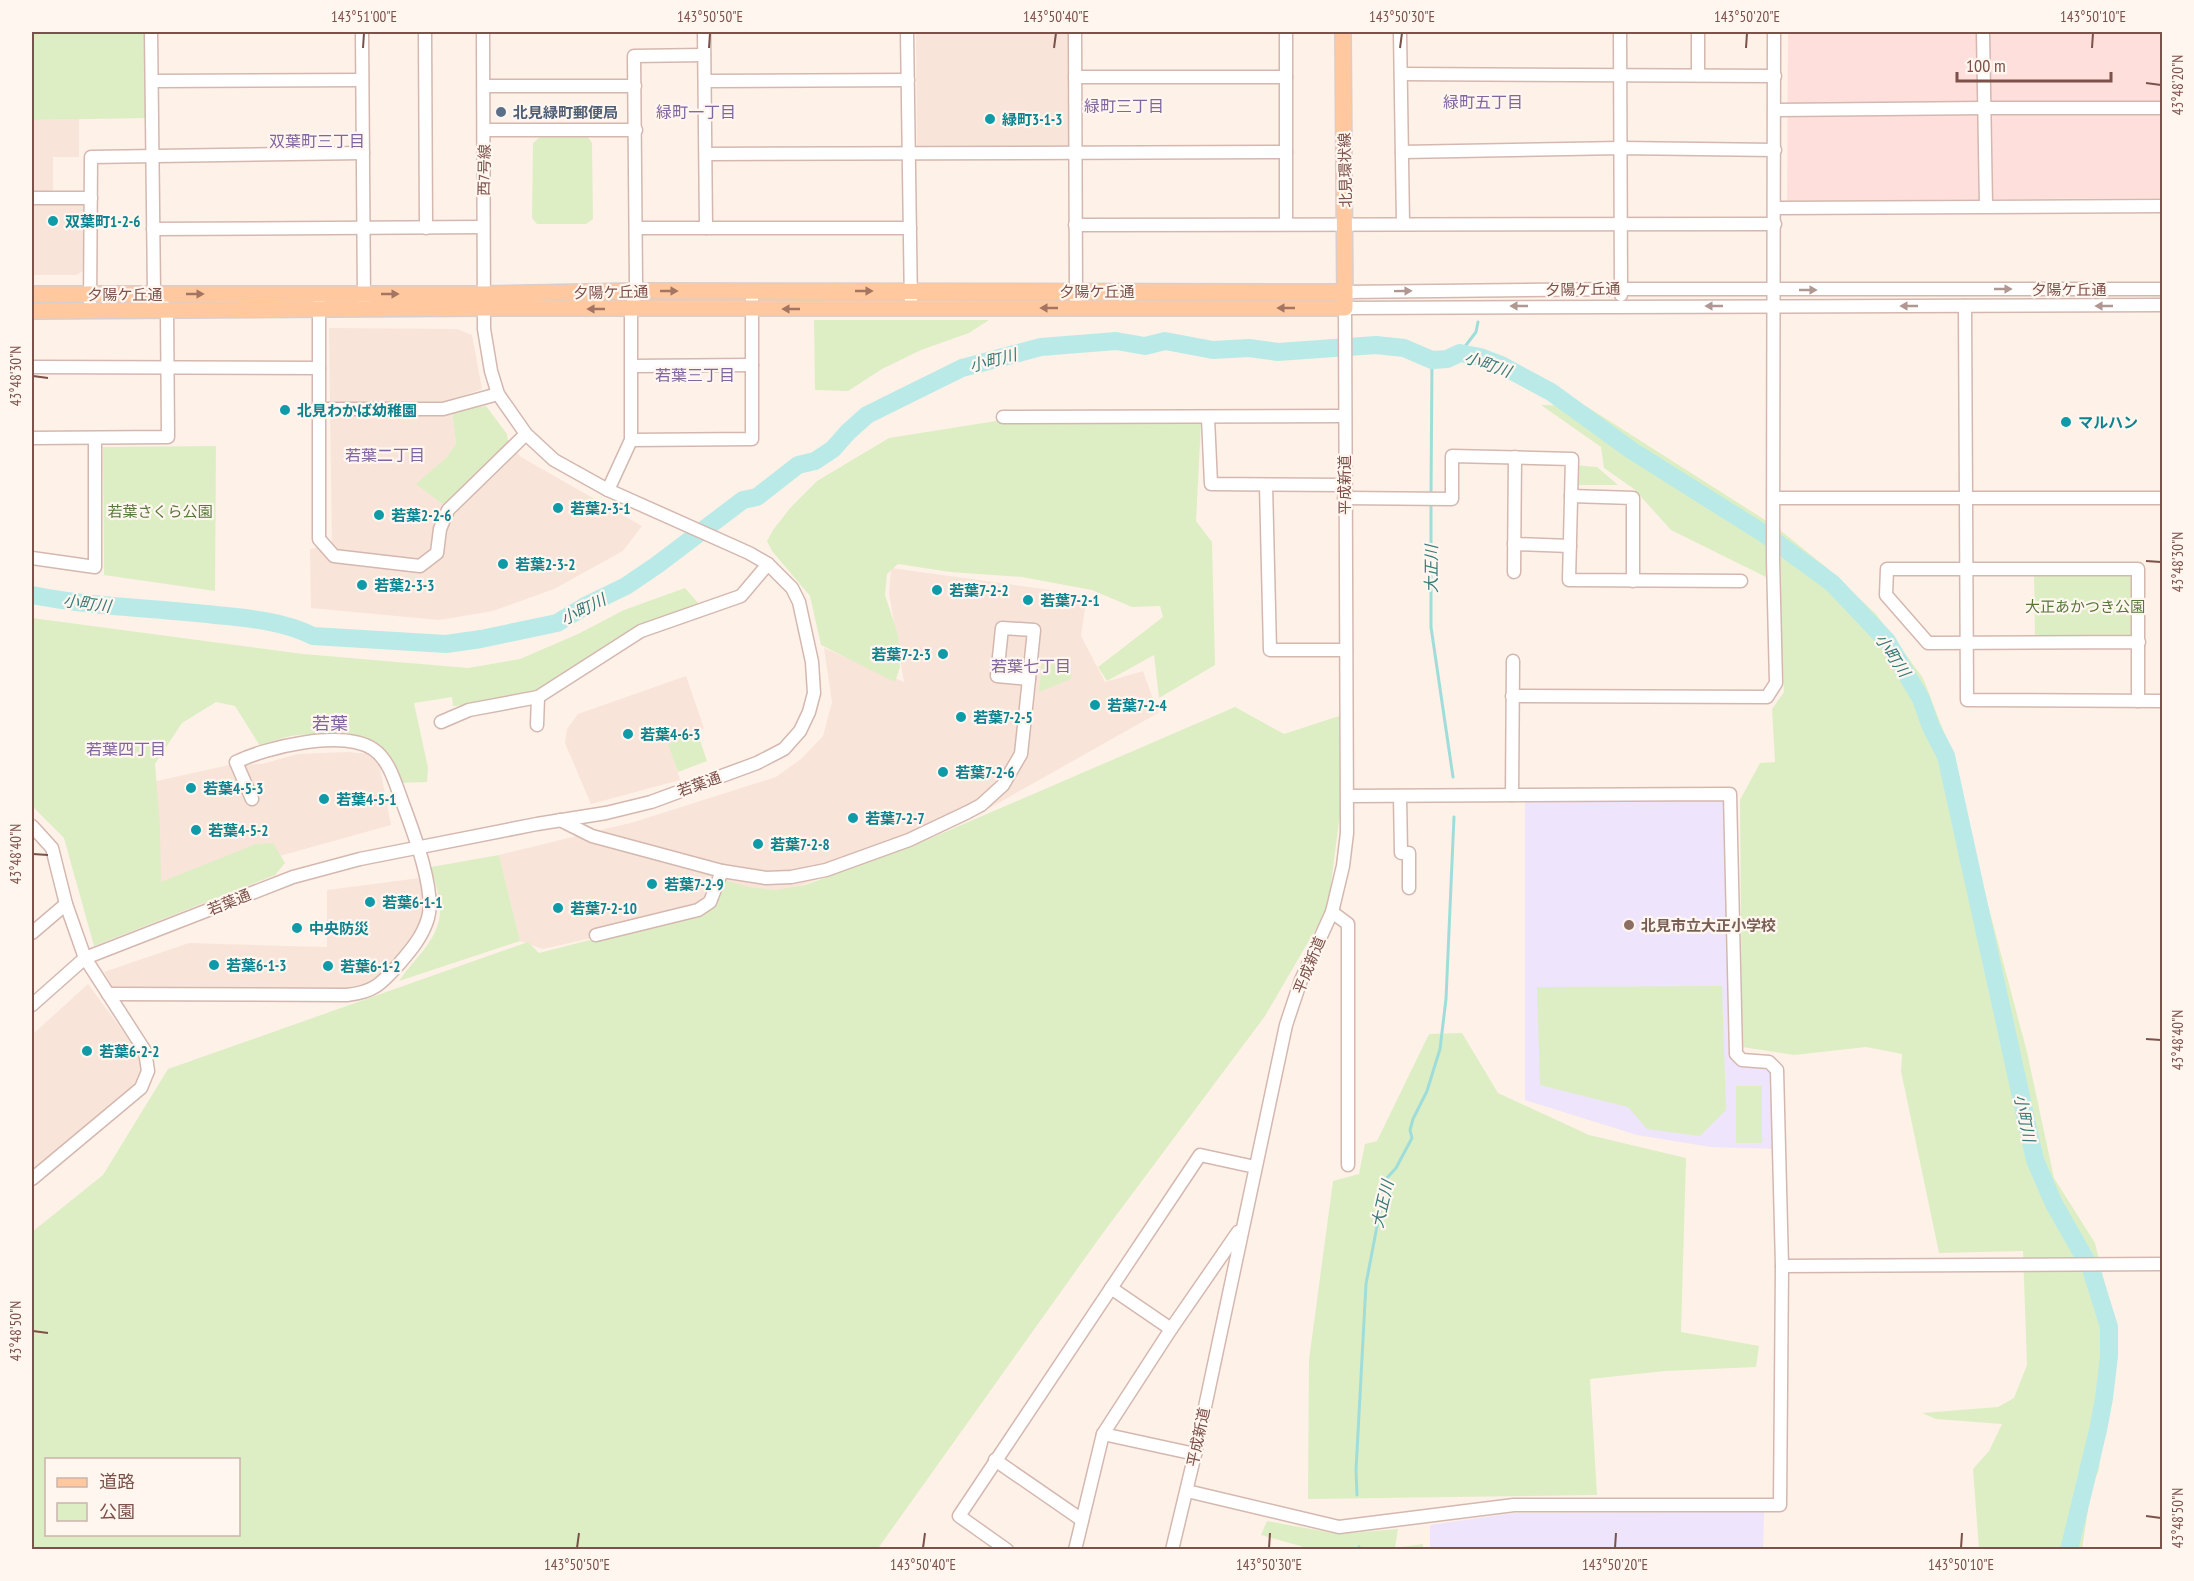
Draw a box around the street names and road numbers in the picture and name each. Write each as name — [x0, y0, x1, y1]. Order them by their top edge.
street label: 北見環状線 — [1335, 132, 1355, 208]
street label: 西7号線 — [474, 144, 494, 196]
street label: 夕陽ケ丘通 — [1545, 279, 1621, 299]
street label: 夕陽ケ丘通 — [2031, 280, 2107, 299]
street label: 夕陽ケ丘通 — [573, 282, 649, 302]
street label: 夕陽ケ丘通 — [1059, 282, 1135, 301]
street label: 夕陽ケ丘通 — [87, 285, 163, 304]
street label: 平成新道 — [1335, 455, 1354, 515]
street label: 若葉通 — [675, 767, 723, 801]
street label: 若葉通 — [205, 885, 253, 919]
street label: 平成新道 — [1289, 934, 1329, 996]
street label: 平成新道 — [1182, 1406, 1214, 1468]

